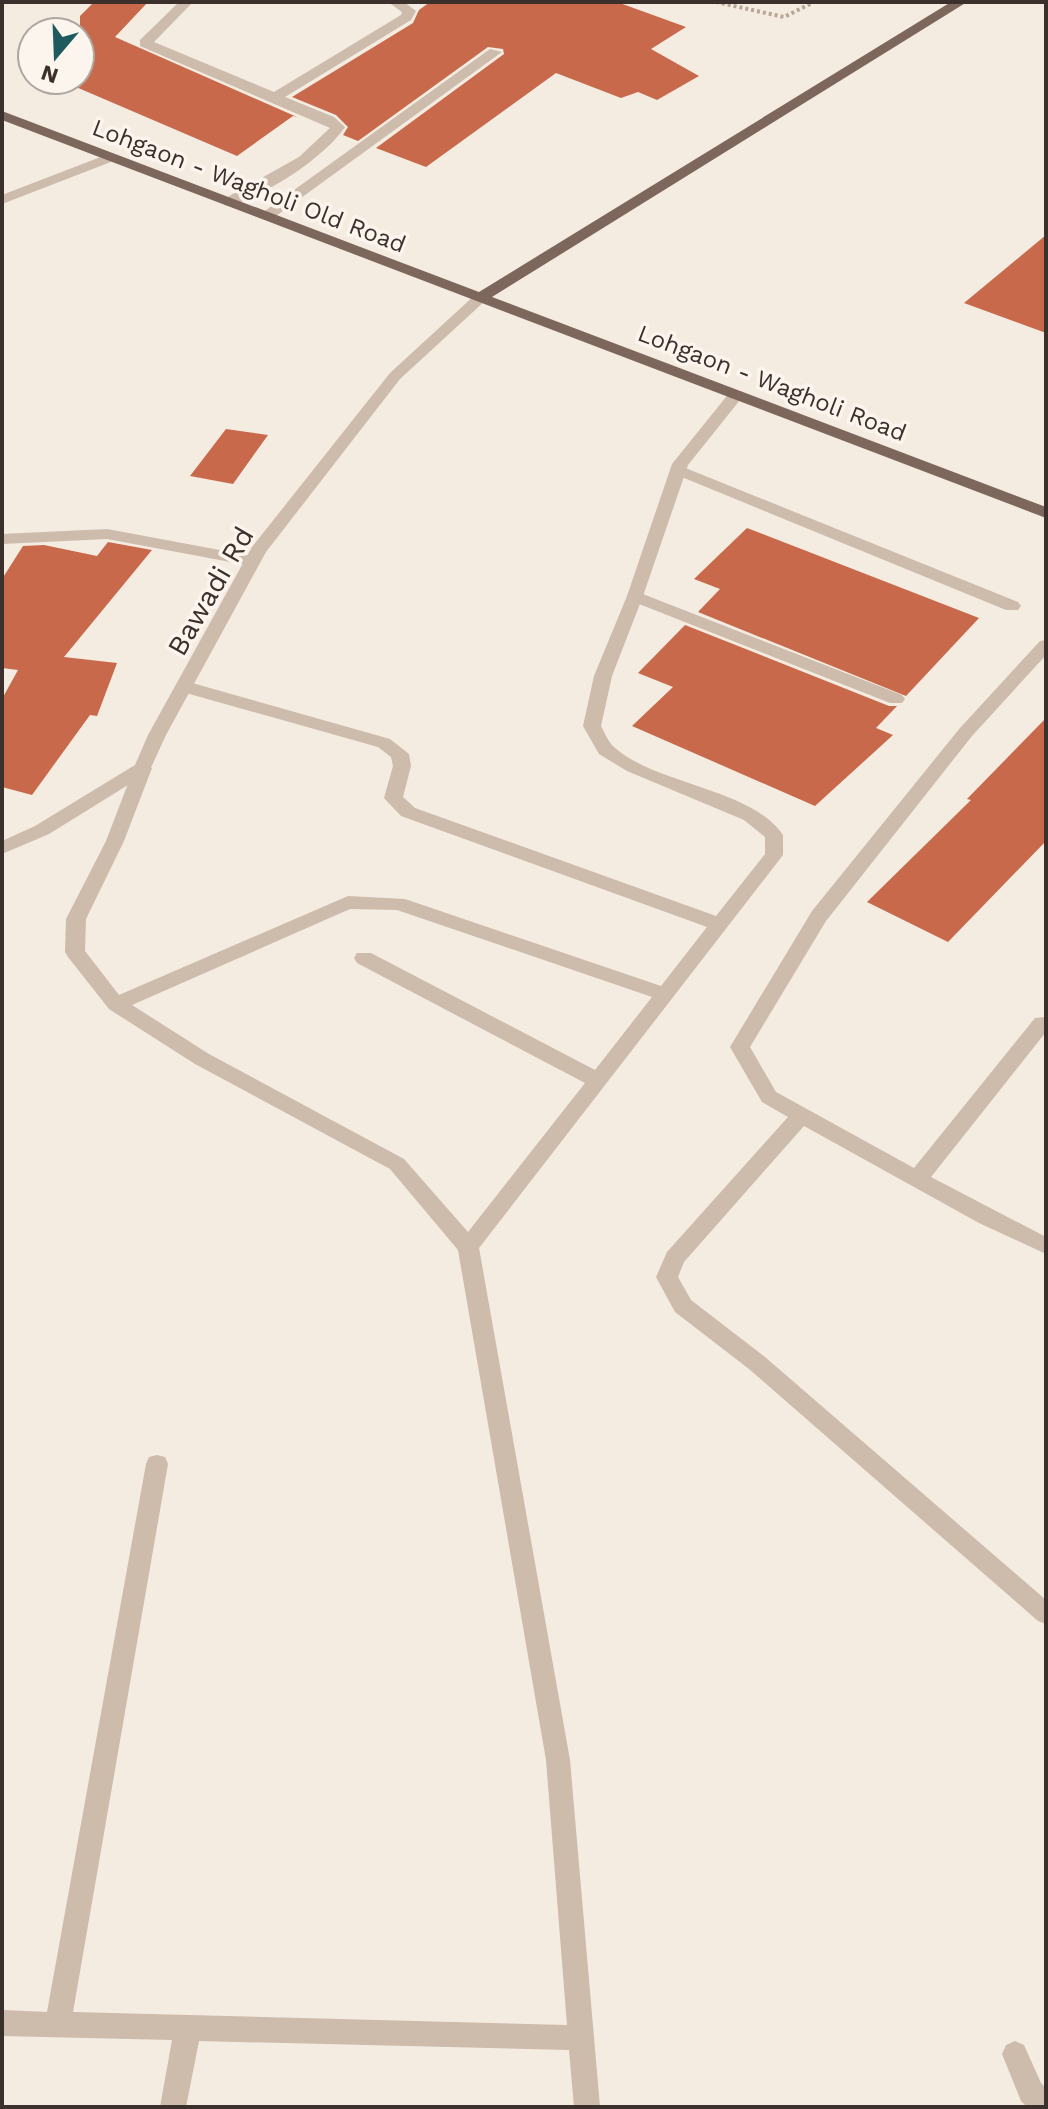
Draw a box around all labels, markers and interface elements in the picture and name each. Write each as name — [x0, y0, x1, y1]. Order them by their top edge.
north arrow — [16, 16, 96, 96]
text: N — [38, 60, 61, 89]
street label: Lohgaon - Wagholi Old Road — [88, 113, 410, 259]
street label: Lohgaon - Wagholi Road — [634, 319, 910, 447]
street label: Bawadi Rd — [160, 521, 260, 661]

